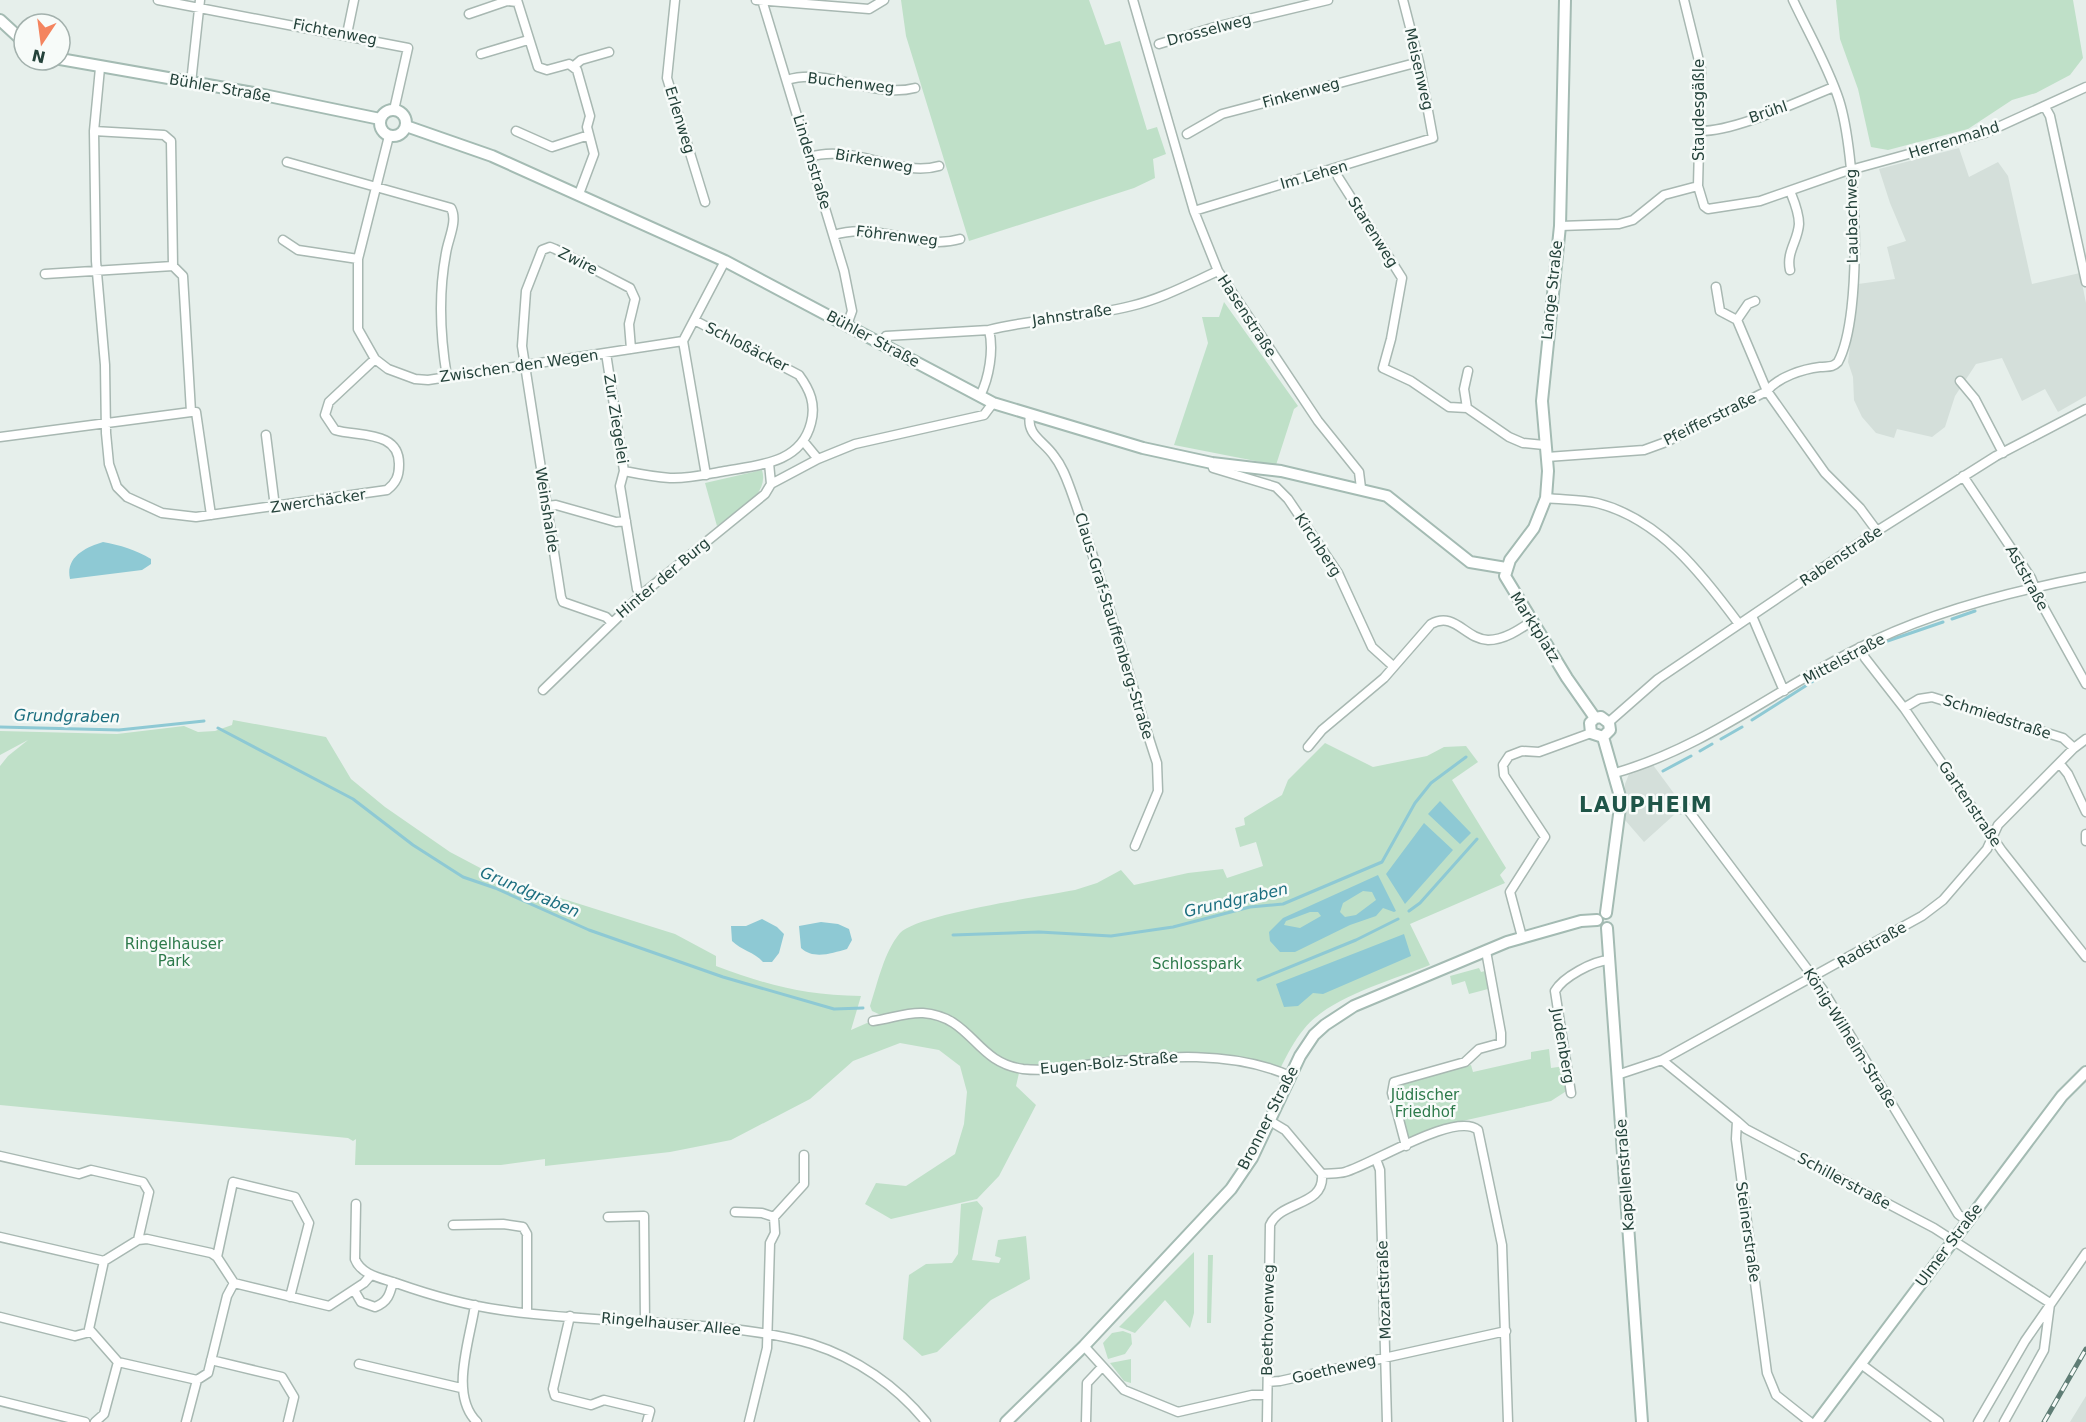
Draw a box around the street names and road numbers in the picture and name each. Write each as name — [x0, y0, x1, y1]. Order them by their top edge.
street label: Drosselweg — [1165, 10, 1253, 50]
street label: Fichtenweg — [292, 15, 378, 49]
street label: Meisenweg — [1401, 26, 1437, 112]
street label: Staudesgäßle — [1690, 59, 1708, 161]
street label: Buchenweg — [807, 69, 895, 97]
street label: Bühler Straße — [168, 70, 272, 106]
street label: Finkenweg — [1260, 74, 1342, 112]
street label: Erlenweg — [661, 84, 699, 156]
street label: Brühl — [1746, 97, 1790, 127]
street label: Lindenstraße — [789, 112, 835, 212]
street label: Herrenmahd — [1907, 118, 2001, 162]
street label: Birkenweg — [834, 145, 914, 177]
street label: Im Lehen — [1278, 157, 1350, 193]
street label: Laubachweg — [1842, 169, 1862, 263]
street label: Starenweg — [1344, 193, 1402, 271]
street label: Föhrenweg — [855, 222, 939, 250]
street label: Lange Straße — [1538, 239, 1566, 341]
street label: Zwire — [555, 243, 601, 279]
street label: Hasenstraße — [1214, 271, 1280, 361]
street label: Jahnstraße — [1030, 300, 1113, 330]
street label: Bühler Straße — [823, 307, 923, 371]
street label: Schloßäcker — [702, 318, 792, 376]
street label: Zwischen den Wegen — [438, 346, 600, 386]
street label: Zur Ziegelei — [600, 373, 632, 465]
street label: Pfeifferstraße — [1661, 389, 1759, 449]
street label: Weinshalde — [531, 466, 563, 554]
street label: Zwerchäcker — [269, 485, 368, 517]
street label: Claus-Graf-Stauffenberg-Straße — [1071, 510, 1157, 742]
street label: Kirchberg — [1291, 510, 1345, 580]
street label: Rabenstraße — [1796, 522, 1886, 590]
street label: Hinter der Burg — [613, 534, 713, 622]
street label: Aststraße — [2002, 542, 2052, 614]
street label: Marktplatz — [1506, 589, 1564, 666]
street label: Mittelstraße — [1800, 630, 1888, 688]
street label: Schmiedstraße — [1941, 691, 2053, 743]
street label: Gartenstraße — [1935, 758, 2005, 850]
street label: Radstraße — [1834, 918, 1910, 972]
street label: König-Wilhelm-Straße — [1800, 965, 1900, 1111]
street label: Judenberg — [1547, 1006, 1578, 1085]
street label: Eugen-Bolz-Straße — [1039, 1048, 1179, 1078]
street label: Bronner Straße — [1234, 1063, 1302, 1173]
street label: Kapellenstraße — [1612, 1118, 1638, 1232]
street label: Schillerstraße — [1794, 1149, 1894, 1213]
street label: Steinerstraße — [1732, 1181, 1764, 1283]
street label: Ulmer Straße — [1912, 1200, 1986, 1290]
street label: Mozartstraße — [1373, 1240, 1395, 1340]
street label: Beethovenweg — [1258, 1264, 1278, 1376]
street label: Ringelhauser Allee — [600, 1309, 742, 1339]
street label: Goetheweg — [1290, 1351, 1378, 1387]

